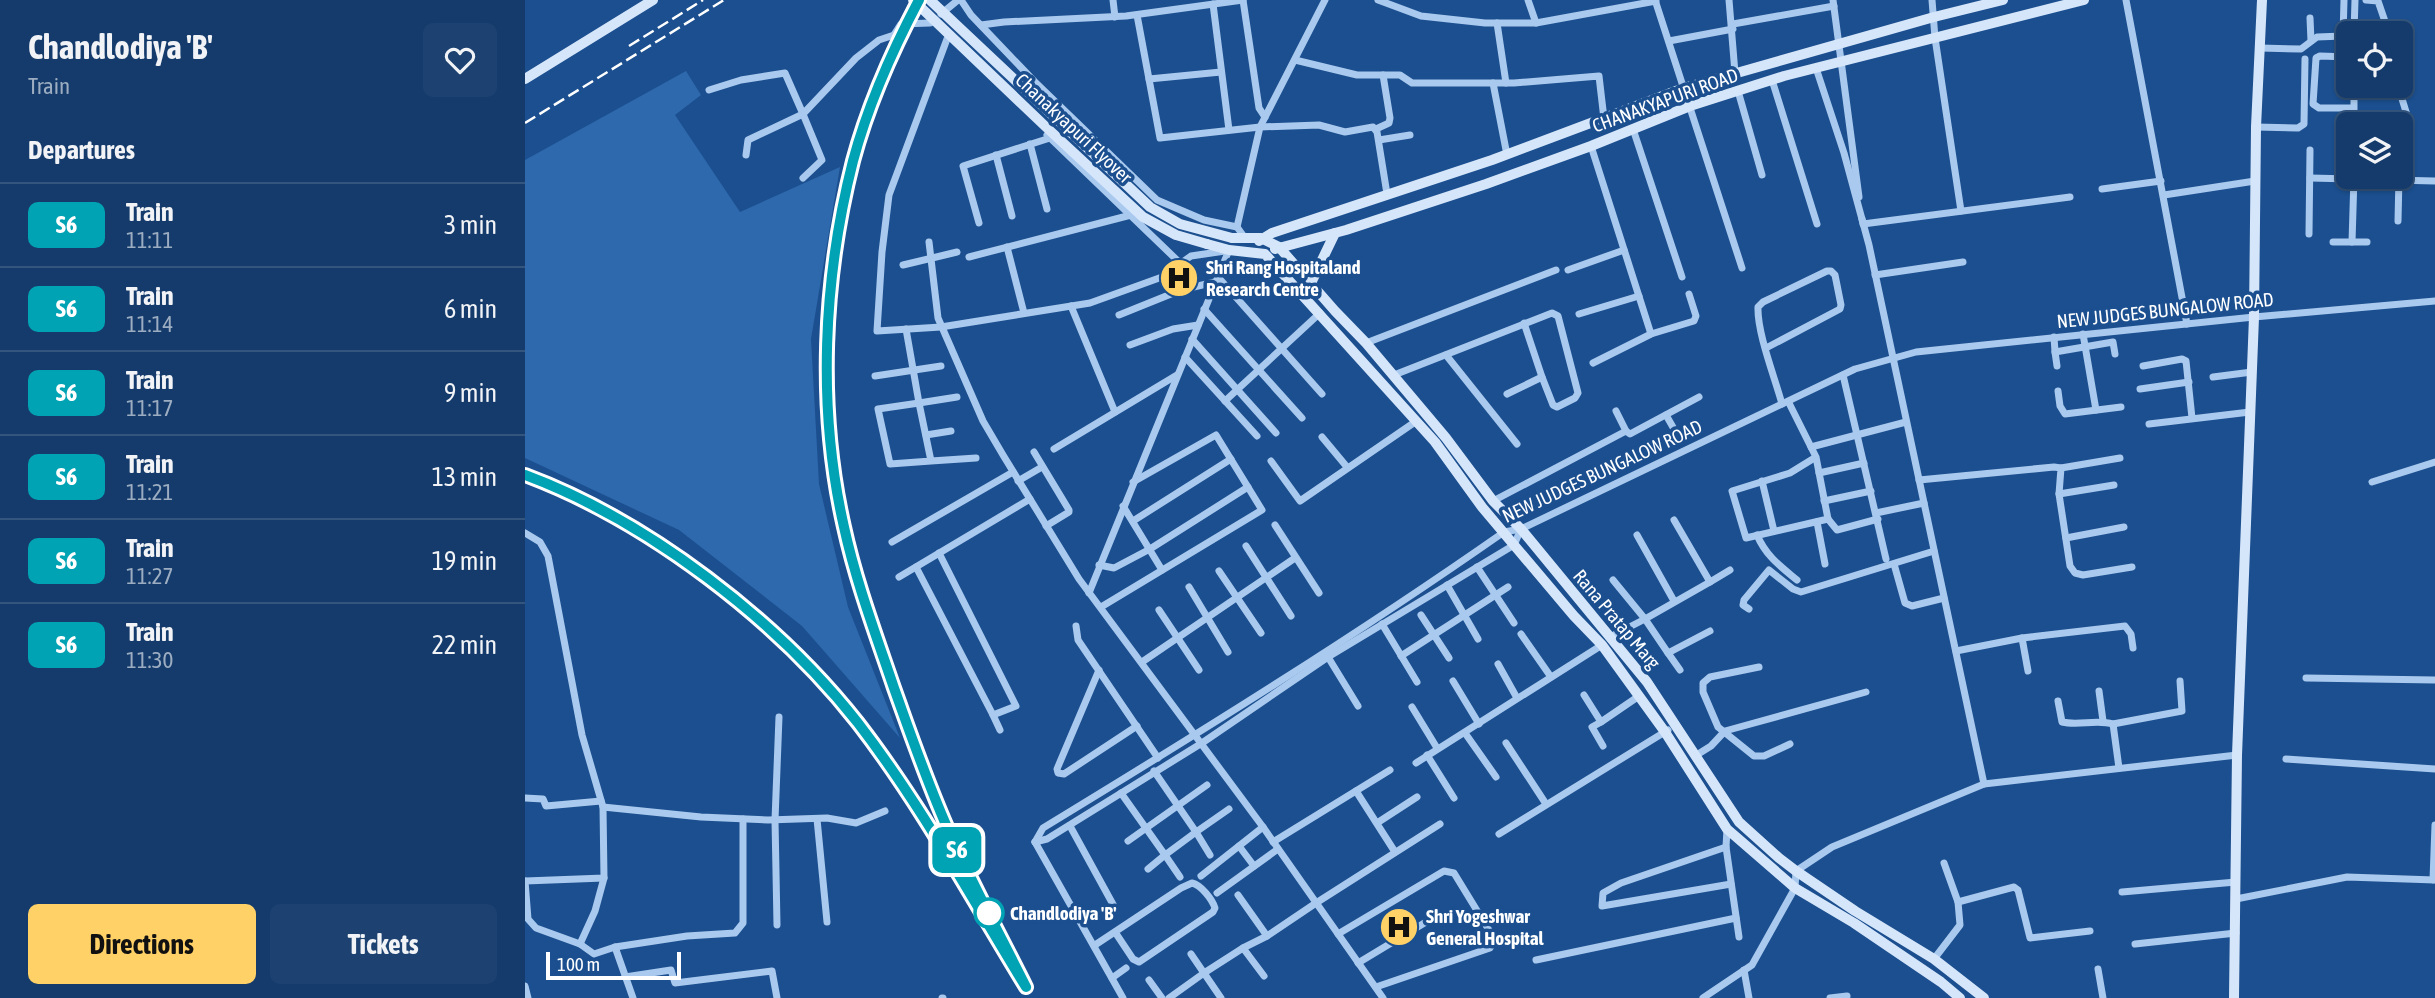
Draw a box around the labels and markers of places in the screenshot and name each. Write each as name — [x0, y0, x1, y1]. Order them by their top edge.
place label: Shri Rang Hospitaland Research Centre — [1206, 256, 1361, 300]
hospital icon: Shri Rang Hospitaland Research Centre — [1158, 257, 1200, 299]
marker: Chandlodiya 'B' — [974, 898, 1004, 928]
place label: Chandlodiya 'B' — [1010, 902, 1116, 924]
place label: Shri Yogeshwar General Hospital — [1426, 905, 1545, 949]
hospital icon: Shri Yogeshwar General Hospital — [1378, 906, 1420, 948]

